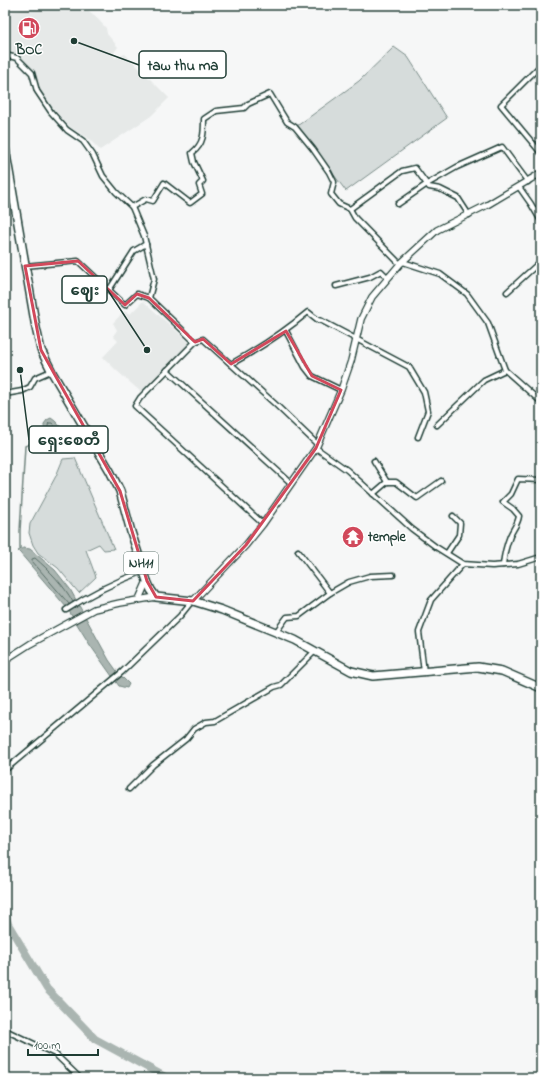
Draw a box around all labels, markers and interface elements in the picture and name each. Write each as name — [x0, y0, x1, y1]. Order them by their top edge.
fuel station icon: BOC — [16, 15, 42, 41]
place label: BOC — [15, 40, 42, 61]
callout: taw thu ma — [139, 51, 226, 78]
text: taw thu ma — [147, 55, 218, 77]
callout: ဈေး — [62, 276, 107, 303]
text: ဈေး — [71, 280, 99, 302]
callout: ရှေးစေတီ — [29, 426, 108, 453]
text: ရှေးစေတီ — [38, 430, 100, 452]
temple icon: temple — [340, 524, 366, 550]
place label: temple — [367, 527, 406, 548]
road number: NH11 — [124, 552, 158, 574]
scale bar — [28, 1031, 98, 1057]
text: 100 m — [34, 1037, 61, 1055]

